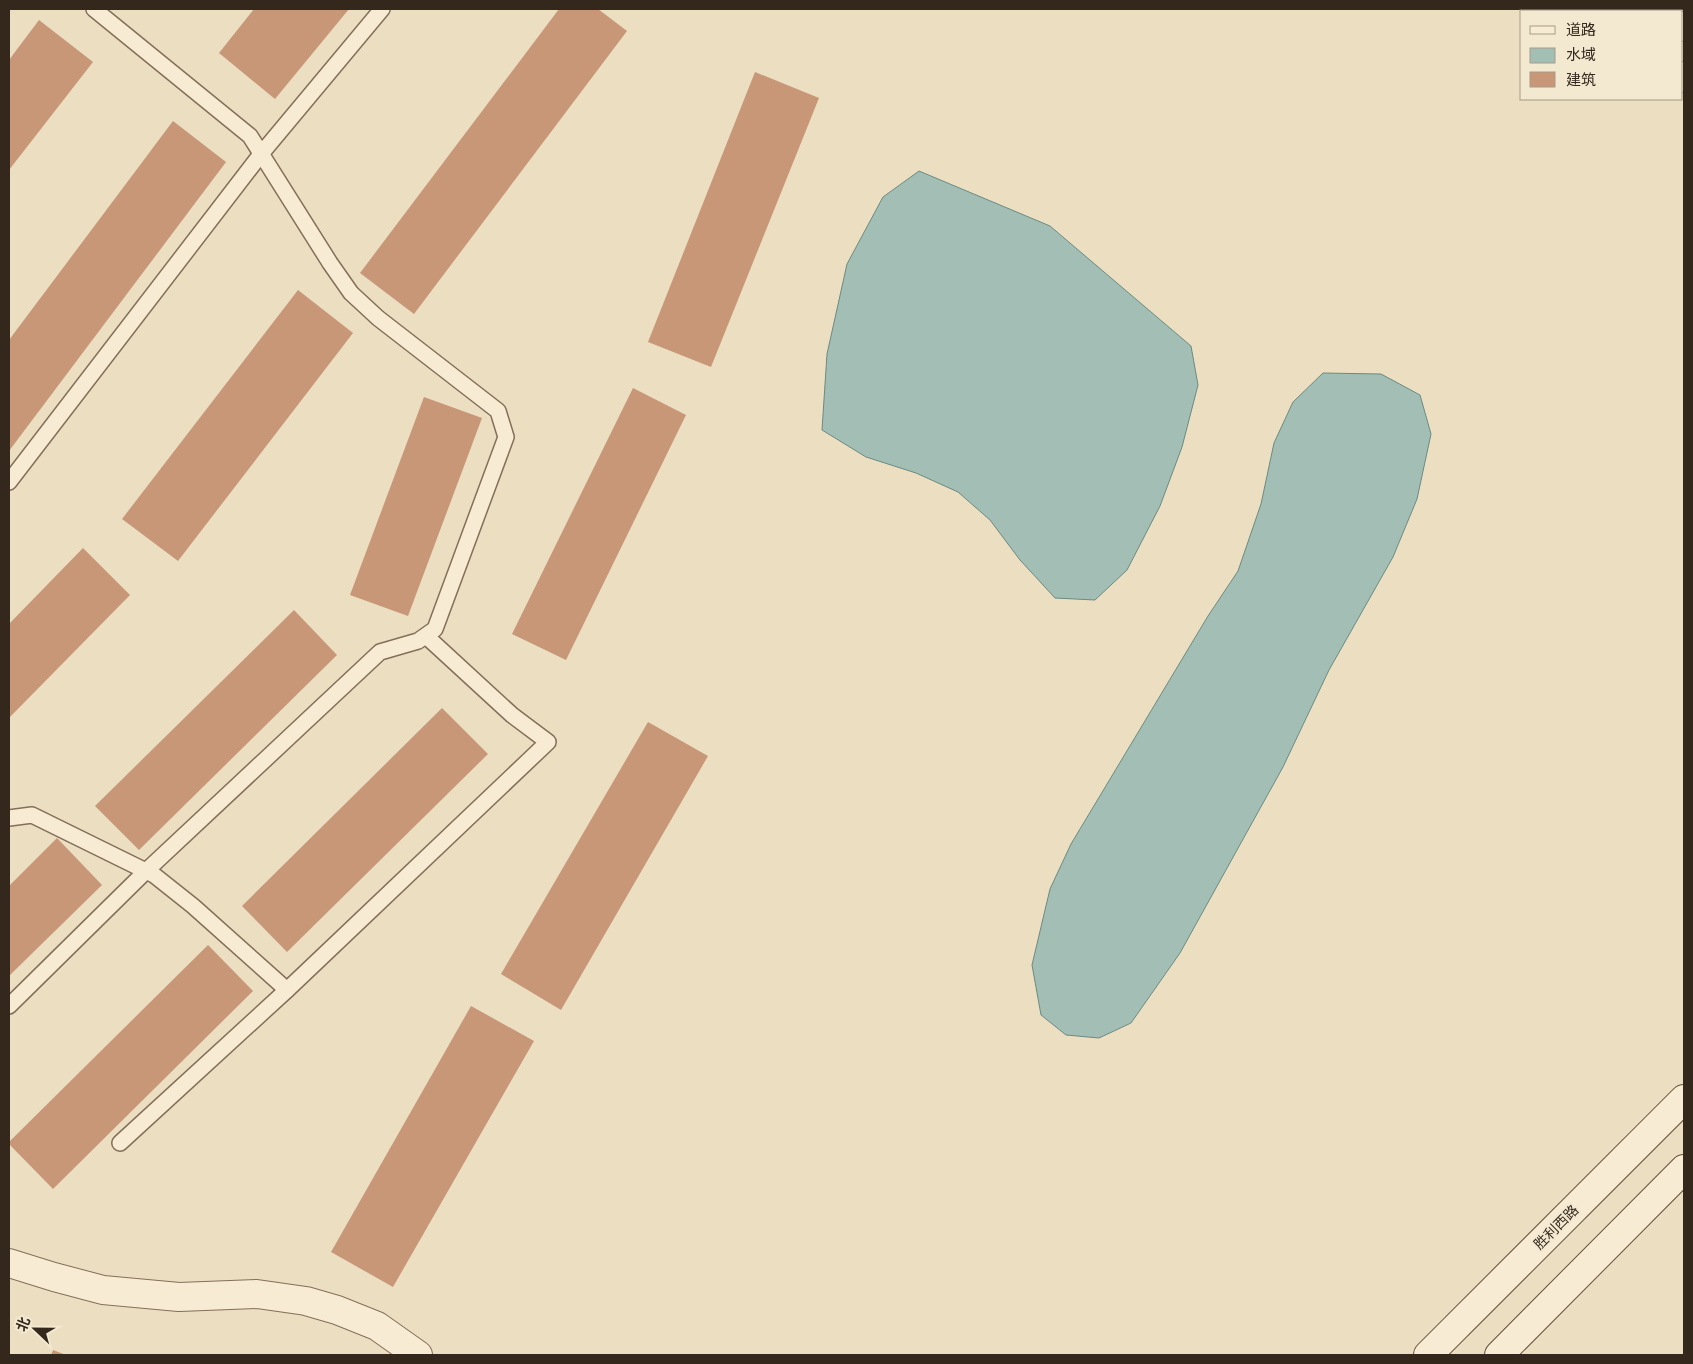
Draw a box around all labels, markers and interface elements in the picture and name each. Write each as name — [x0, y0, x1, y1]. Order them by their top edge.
legend — [1520, 10, 1683, 100]
text: 道路 — [1566, 22, 1596, 38]
text: 水域 — [1566, 47, 1596, 63]
text: 建筑 — [1566, 72, 1596, 88]
street label: 胜利西路 — [1531, 1202, 1581, 1252]
north arrow — [10, 1304, 60, 1354]
text: 北 — [14, 1315, 33, 1334]

